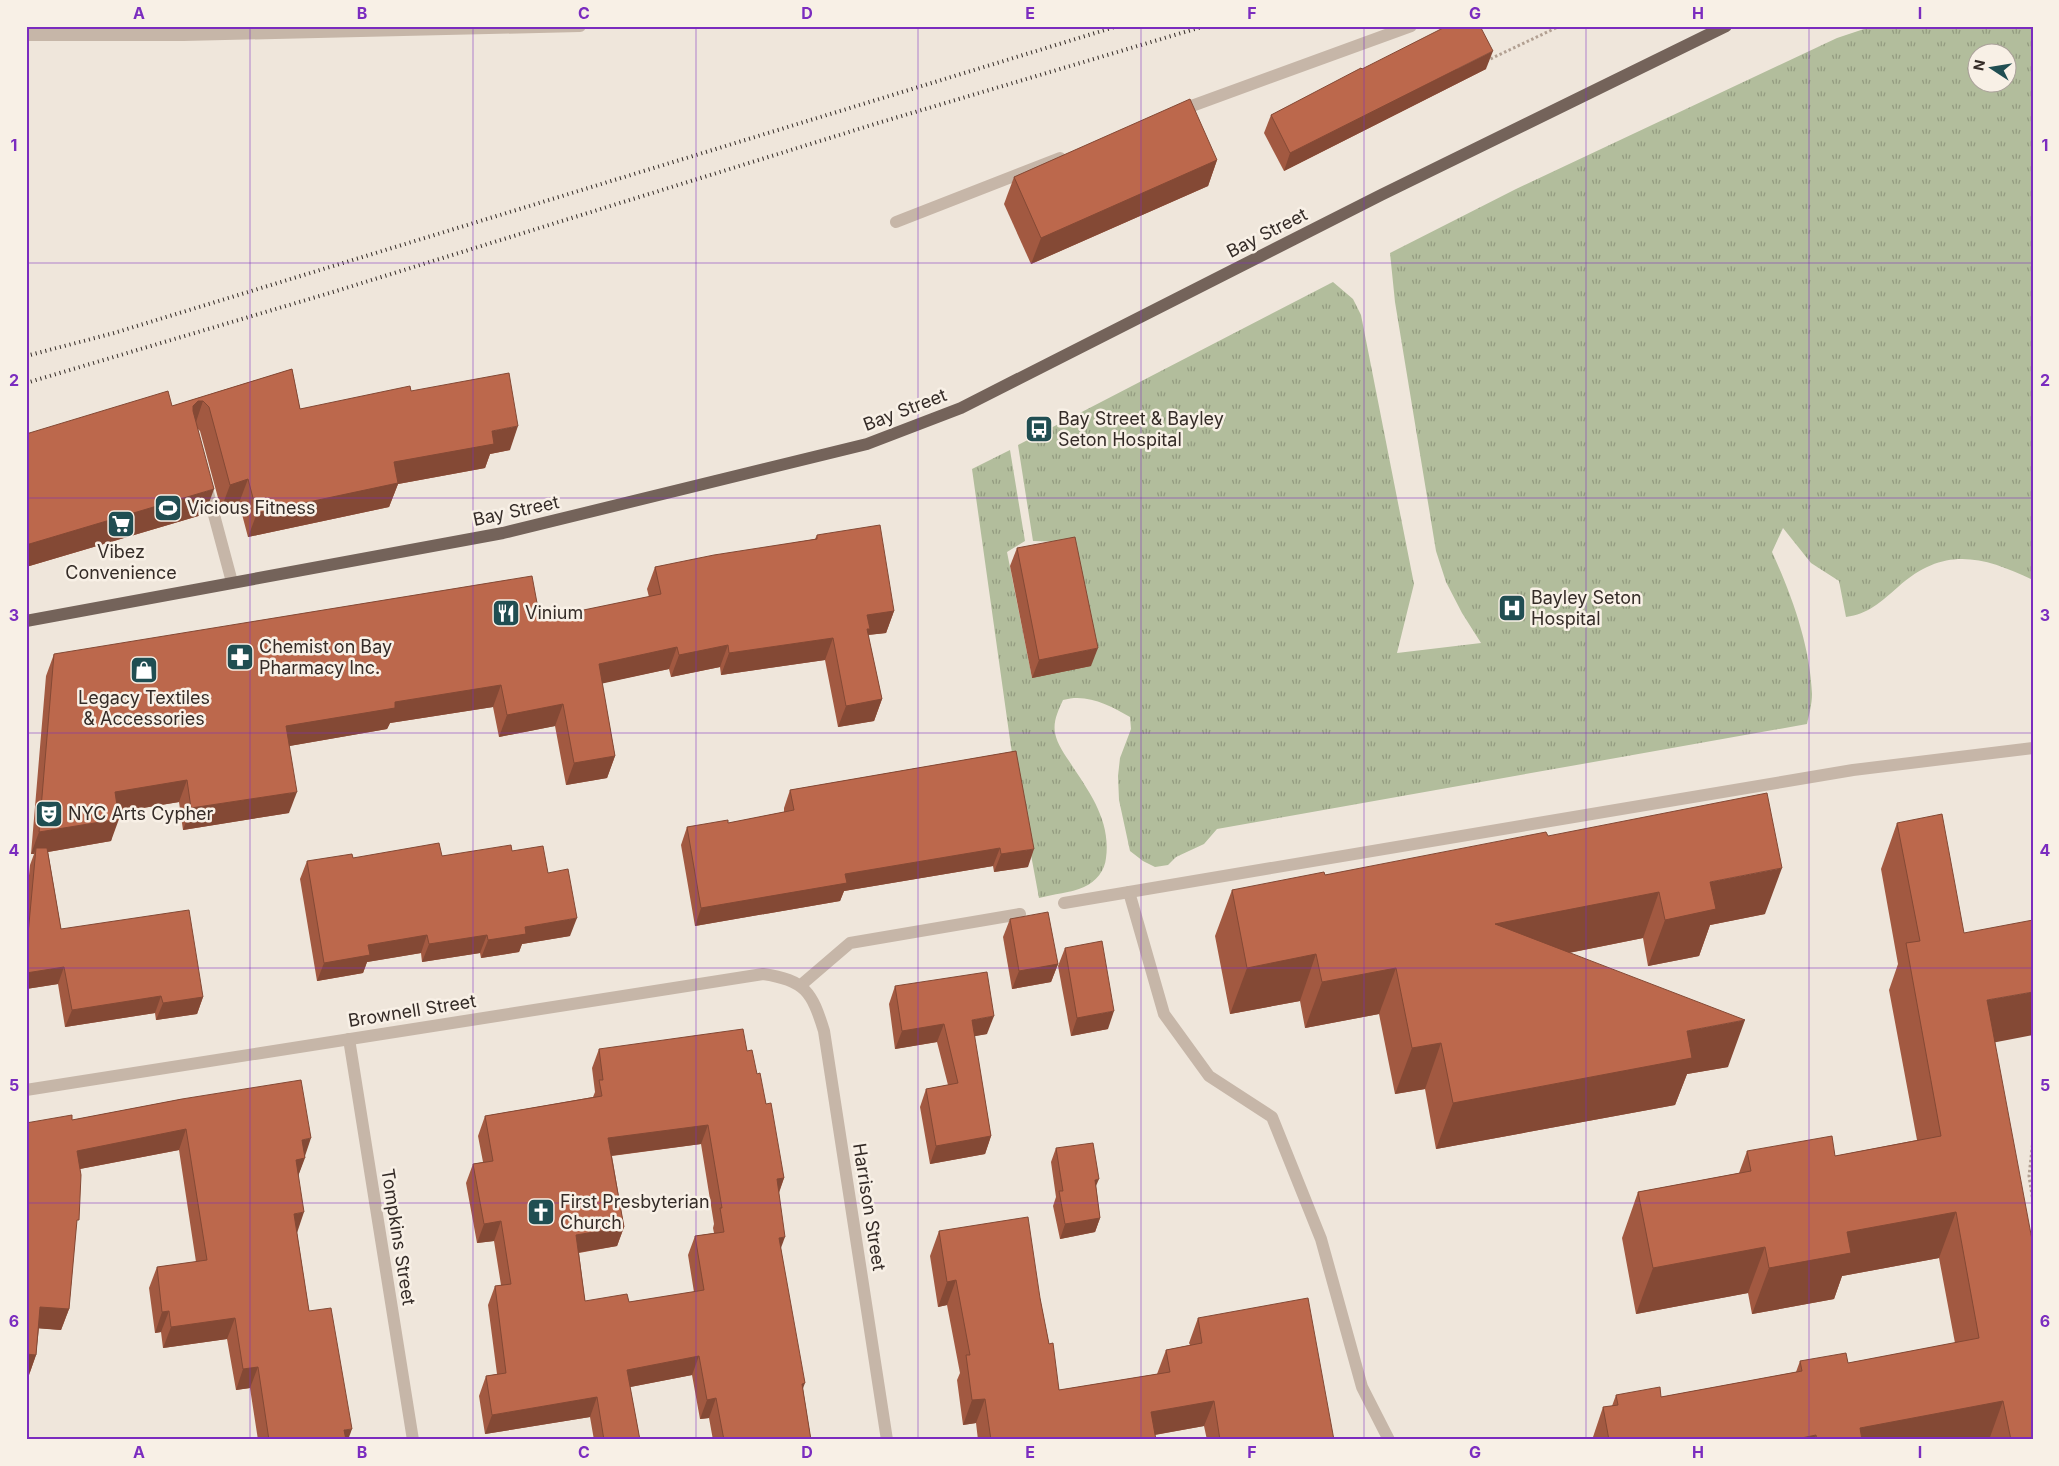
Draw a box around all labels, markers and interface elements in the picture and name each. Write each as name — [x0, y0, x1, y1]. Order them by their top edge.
text: A — [133, 3, 145, 23]
text: B — [357, 3, 367, 23]
text: C — [578, 3, 590, 23]
text: D — [801, 3, 813, 23]
text: E — [1025, 3, 1035, 23]
text: F — [1247, 3, 1257, 23]
text: G — [1469, 3, 1481, 23]
text: H — [1692, 3, 1704, 23]
text: I — [1918, 3, 1922, 23]
north arrow — [1966, 42, 2016, 92]
text: N — [1969, 58, 1988, 72]
text: 1 — [11, 135, 17, 155]
text: 1 — [2042, 135, 2048, 155]
street label: Bay Street — [1223, 203, 1311, 262]
text: 2 — [9, 370, 19, 390]
text: 2 — [2040, 370, 2050, 390]
street label: Bay Street — [860, 384, 950, 435]
place label: Bay Street & Bayley Seton Hospital — [1058, 408, 1224, 450]
bus stop icon: Bay Street & Bayley Seton Hospital — [1024, 414, 1054, 444]
street label: Bay Street — [471, 491, 561, 530]
sports icon: Vicious Fitness — [153, 493, 183, 523]
place label: Vicious Fitness — [187, 497, 315, 518]
supermarket icon: Vibez Convenience — [106, 509, 136, 539]
place label: Vibez Convenience — [65, 541, 177, 583]
place label: Bayley Seton Hospital — [1531, 587, 1642, 629]
hospital icon: Bayley Seton Hospital — [1497, 593, 1527, 623]
restaurant icon: Vinium — [491, 598, 521, 628]
place label: Vinium — [525, 602, 583, 623]
text: 3 — [9, 605, 19, 625]
text: 3 — [2040, 605, 2050, 625]
place label: Chemist on Bay Pharmacy Inc. — [259, 636, 392, 678]
pharmacy icon: Chemist on Bay Pharmacy Inc. — [225, 642, 255, 672]
shop icon: Legacy Textiles & Accessories — [129, 655, 159, 685]
place label: Legacy Textiles & Accessories — [78, 687, 210, 729]
theatre icon: NYC Arts Cypher — [34, 799, 64, 829]
place label: NYC Arts Cypher — [68, 803, 214, 824]
text: 4 — [9, 840, 20, 860]
text: 4 — [2040, 840, 2051, 860]
street label: Brownell Street — [346, 990, 477, 1031]
text: 5 — [9, 1075, 19, 1095]
text: 5 — [2040, 1075, 2050, 1095]
street label: Harrison Street — [849, 1142, 890, 1272]
street label: Tompkins Street — [377, 1167, 420, 1307]
place label: First Presbyterian Church — [560, 1191, 710, 1233]
church icon: First Presbyterian Church — [526, 1197, 556, 1227]
text: 6 — [9, 1311, 19, 1331]
text: 6 — [2040, 1311, 2050, 1331]
text: A — [133, 1442, 145, 1462]
text: B — [357, 1442, 367, 1462]
text: C — [578, 1442, 590, 1462]
text: D — [801, 1442, 813, 1462]
text: E — [1025, 1442, 1035, 1462]
text: F — [1247, 1442, 1257, 1462]
text: G — [1469, 1442, 1481, 1462]
text: H — [1692, 1442, 1704, 1462]
text: I — [1918, 1442, 1922, 1462]

